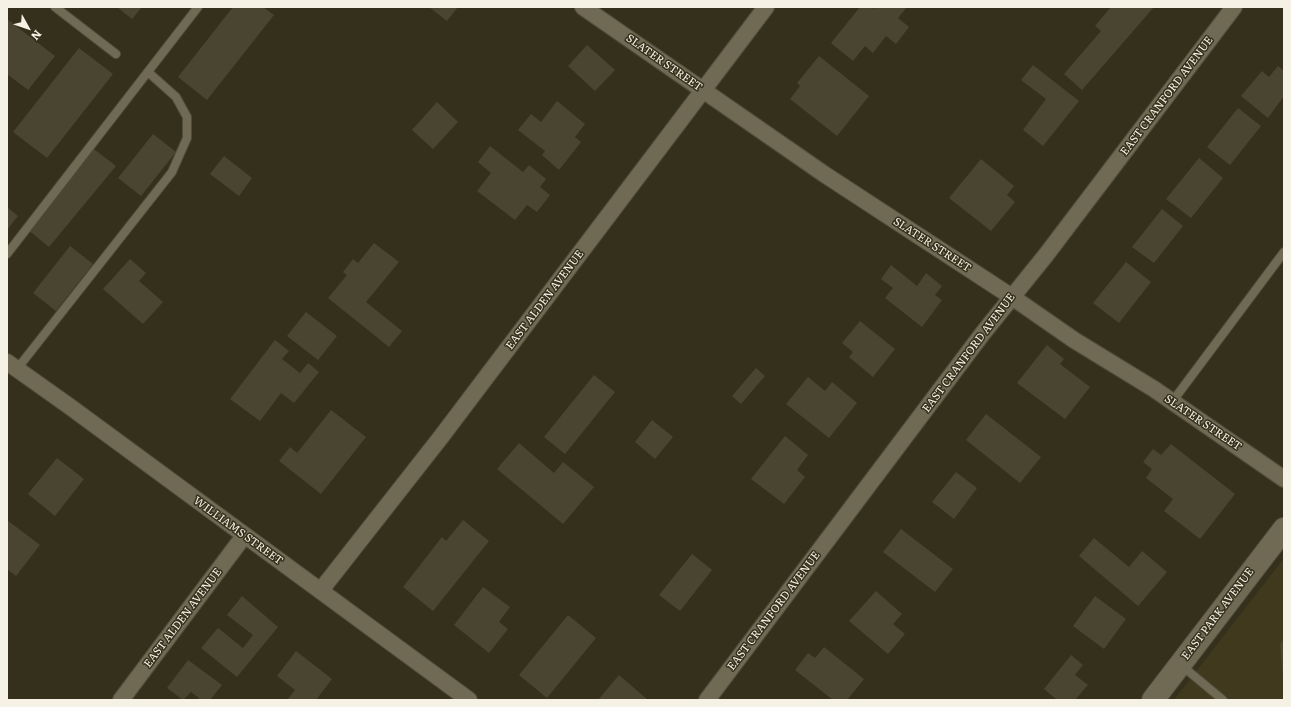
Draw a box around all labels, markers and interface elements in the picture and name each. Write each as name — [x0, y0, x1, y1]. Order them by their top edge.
north arrow — [8, 8, 48, 48]
text: N — [28, 27, 46, 44]
street label: SLATER STREET — [623, 32, 705, 94]
street label: EAST CRANFORD AVENUE — [1118, 34, 1216, 158]
street label: SLATER STREET — [891, 215, 973, 275]
street label: EAST ALDEN AVENUE — [503, 248, 587, 352]
street label: EAST CRANFORD AVENUE — [920, 291, 1018, 415]
street label: SLATER STREET — [1162, 392, 1244, 454]
street label: WILLIAMS STREET — [191, 494, 285, 568]
street label: EAST CRANFORD AVENUE — [725, 549, 823, 673]
street label: EAST ALDEN AVENUE — [141, 566, 225, 670]
street label: EAST PARK AVENUE — [1179, 566, 1257, 662]

